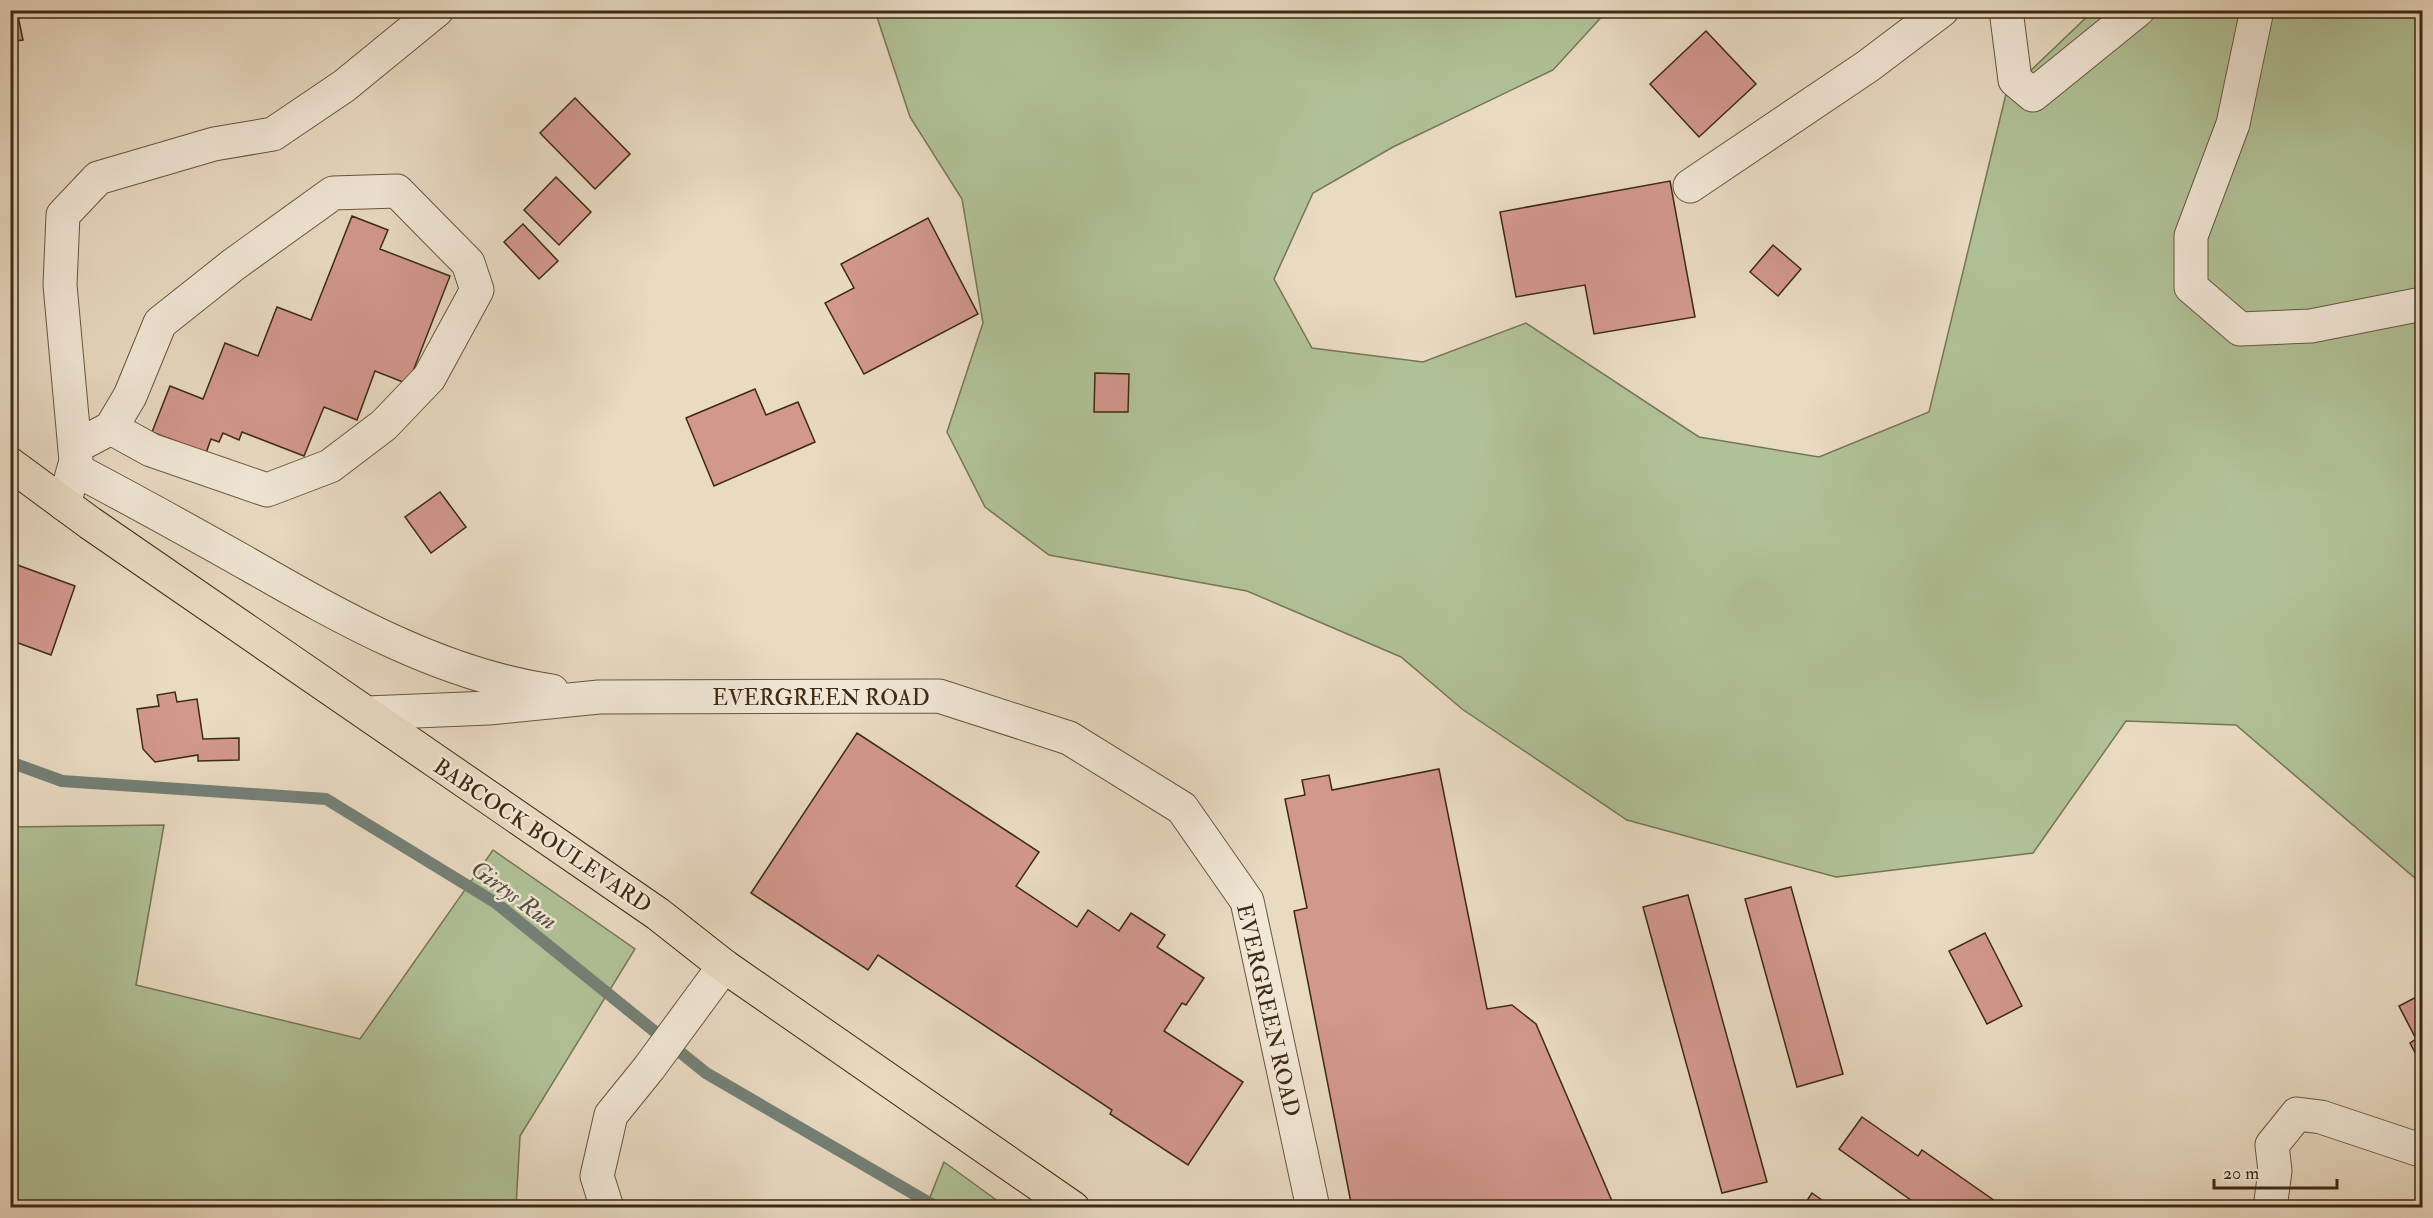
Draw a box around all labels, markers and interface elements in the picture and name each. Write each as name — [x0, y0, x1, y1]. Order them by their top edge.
street label: EVERGREEN ROAD — [712, 684, 930, 712]
street label: BABCOCK BOULEVARD — [428, 752, 657, 919]
water label: Girtys Run — [464, 854, 563, 937]
street label: EVERGREEN ROAD — [1230, 901, 1306, 1119]
scale bar — [2214, 1152, 2337, 1190]
text: 20 m — [2223, 1162, 2259, 1185]

